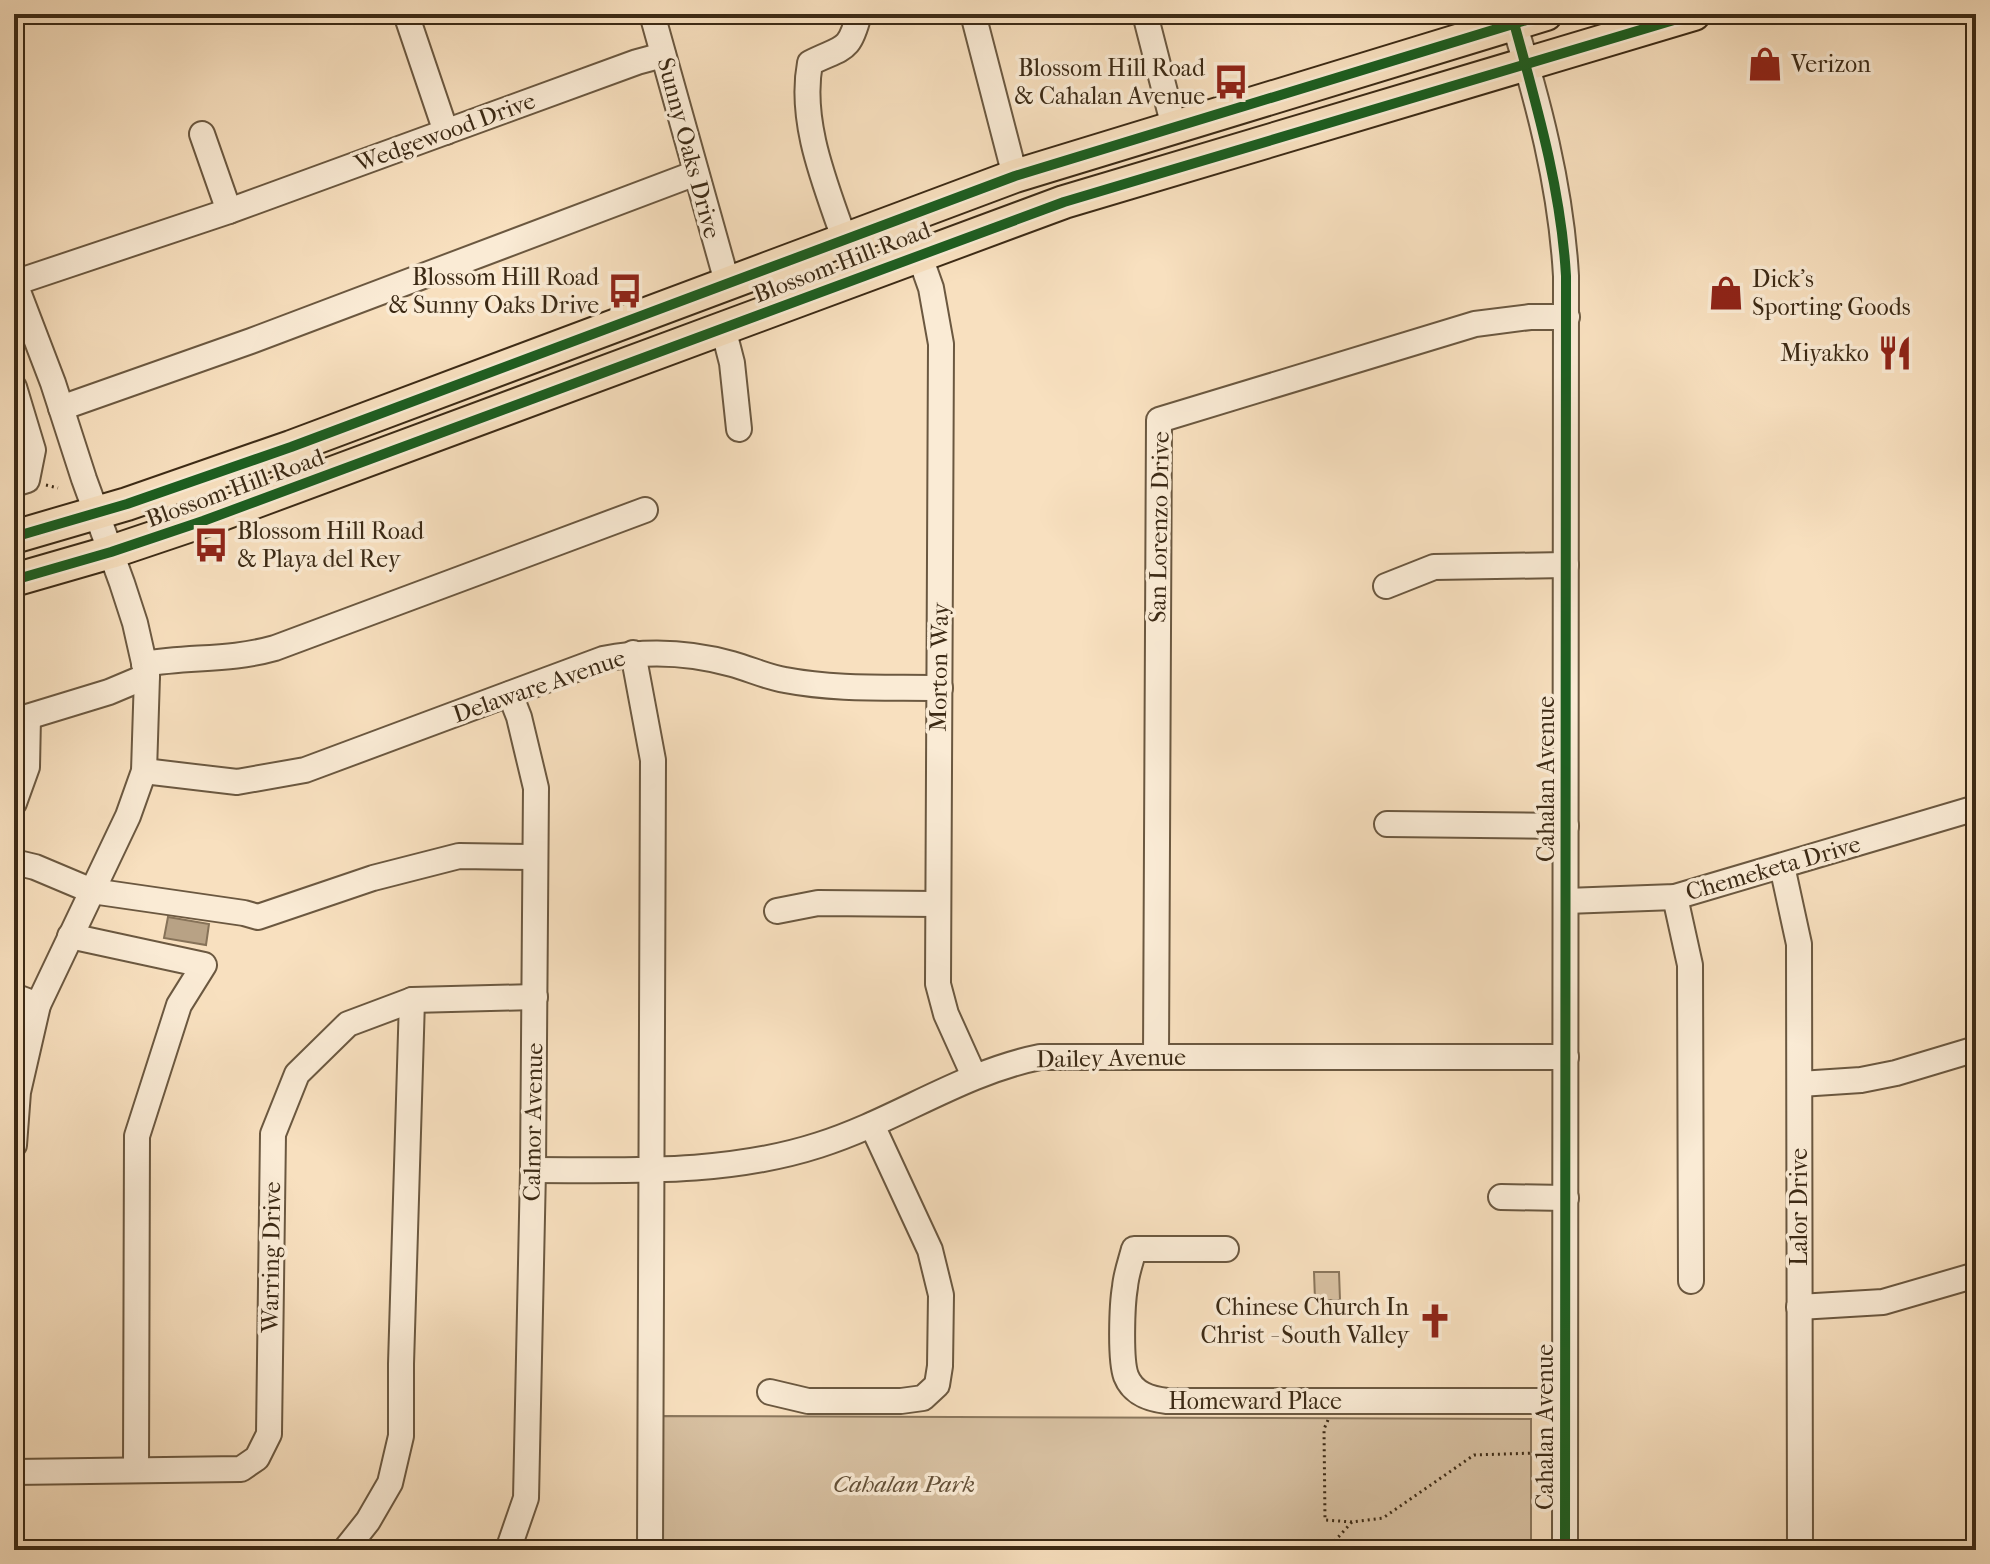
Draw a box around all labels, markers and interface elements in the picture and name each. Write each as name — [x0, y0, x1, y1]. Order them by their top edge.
shop icon: Verizon — [1746, 45, 1784, 83]
place label: Verizon — [1790, 50, 1871, 78]
place label: Blossom Hill Road & Cahalan Avenue — [1014, 54, 1206, 110]
street label: Sunny Oaks Drive — [651, 55, 727, 242]
bus stop icon: Blossom Hill Road & Cahalan Avenue — [1212, 63, 1250, 101]
street label: Wedgewood Drive — [350, 86, 539, 178]
street label: Blossom Hill Road — [750, 215, 935, 309]
place label: Blossom Hill Road & Sunny Oaks Drive — [388, 263, 600, 319]
place label: Dick's Sporting Goods — [1752, 265, 1911, 321]
bus stop icon: Blossom Hill Road & Sunny Oaks Drive — [606, 272, 644, 310]
shop icon: Dick's Sporting Goods — [1707, 274, 1745, 312]
restaurant icon: Miyakko — [1876, 334, 1914, 372]
place label: Miyakko — [1780, 339, 1869, 367]
street label: San Lorenzo Drive — [1143, 431, 1175, 623]
street label: Blossom Hill Road — [142, 443, 329, 533]
place label: Blossom Hill Road & Playa del Rey — [237, 517, 425, 573]
bus stop icon: Blossom Hill Road & Playa del Rey — [192, 526, 230, 564]
street label: Morton Way — [924, 601, 954, 732]
street label: Delaware Avenue — [449, 643, 629, 729]
street label: Cahalan Avenue — [1532, 696, 1560, 862]
street label: Chemeketa Drive — [1682, 830, 1864, 906]
street label: Calmor Avenue — [518, 1042, 548, 1202]
street label: Dailey Avenue — [1036, 1043, 1186, 1073]
street label: Lalor Drive — [1785, 1148, 1813, 1266]
street label: Warring Drive — [256, 1181, 286, 1334]
place label: Chinese Church In Christ - South Valley — [1200, 1293, 1410, 1349]
church icon: Chinese Church In Christ - South Valley — [1416, 1302, 1454, 1340]
street label: Cahalan Avenue — [1531, 1344, 1559, 1510]
street label: Homeward Place — [1168, 1387, 1342, 1415]
park label: Cahalan Park — [833, 1470, 975, 1498]

